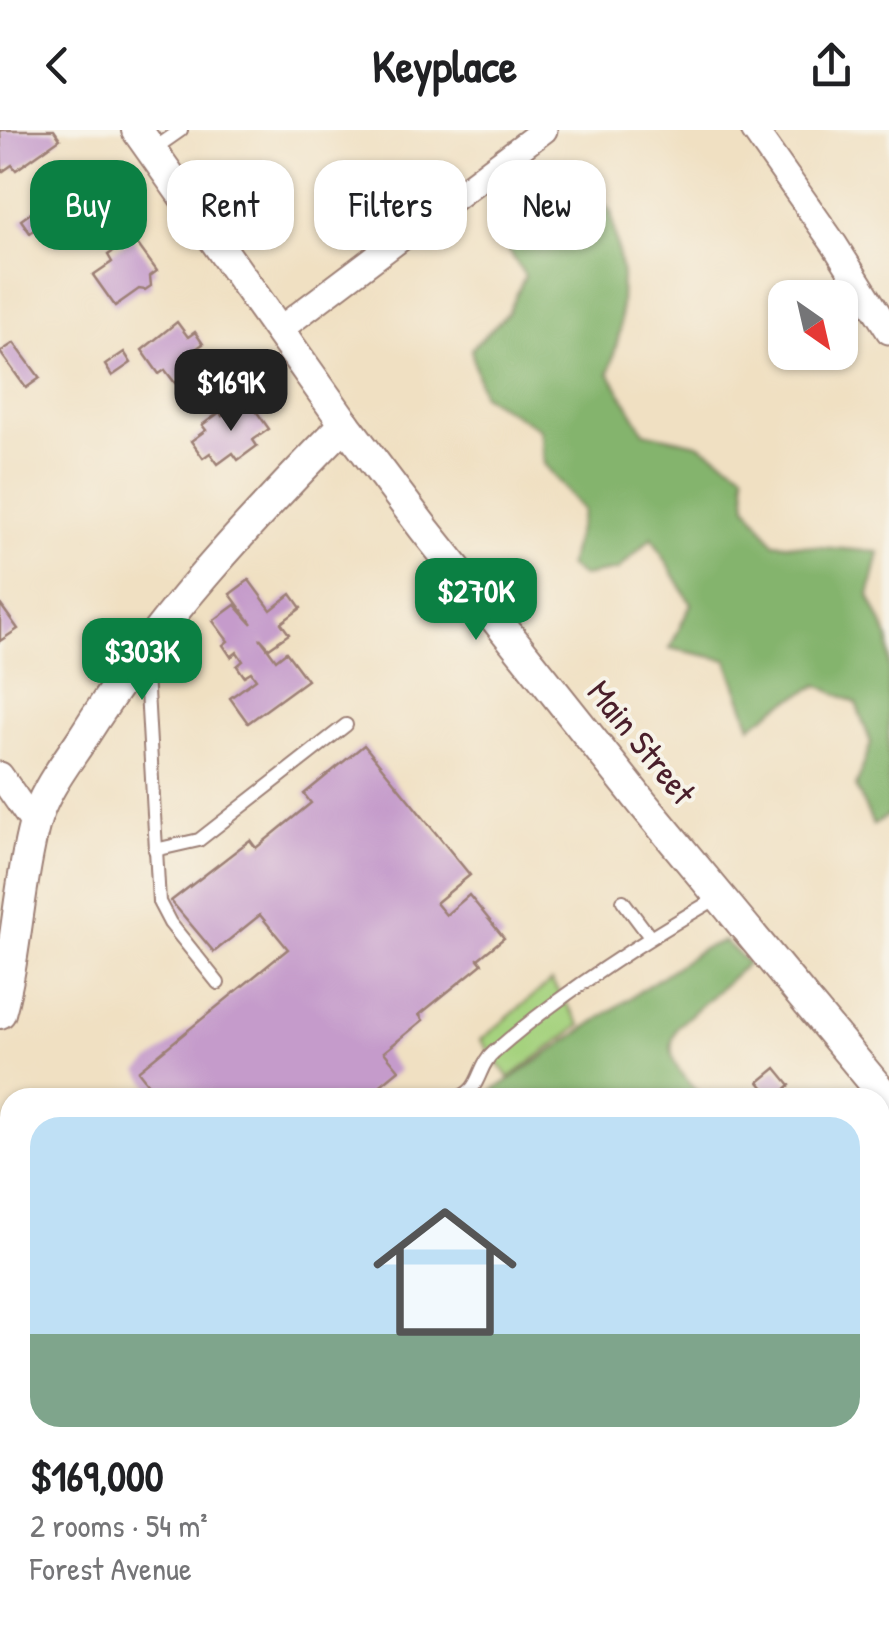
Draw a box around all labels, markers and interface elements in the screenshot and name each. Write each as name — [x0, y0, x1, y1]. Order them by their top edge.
text: Keyplace — [372, 35, 517, 96]
icon: back — [30, 38, 85, 93]
icon: share — [804, 38, 859, 93]
chip: Buy — [30, 160, 147, 250]
chip: Rent — [167, 160, 294, 250]
chip: Filters — [314, 160, 467, 250]
chip: New — [487, 160, 606, 250]
north arrow — [768, 280, 858, 370]
map controls — [768, 280, 858, 370]
pin: $169K — [161, 349, 301, 434]
text: $169K — [196, 360, 266, 403]
pin: $270K — [406, 558, 546, 643]
text: $270K — [437, 569, 515, 612]
pin: $303K — [72, 618, 212, 703]
text: $303K — [104, 629, 180, 672]
street label: Main Street — [577, 670, 707, 815]
icon: home — [355, 1182, 535, 1362]
text: $169,000 — [30, 1447, 164, 1504]
text: 2 rooms · 54 m² — [30, 1504, 208, 1547]
text: Forest Avenue — [30, 1547, 192, 1590]

